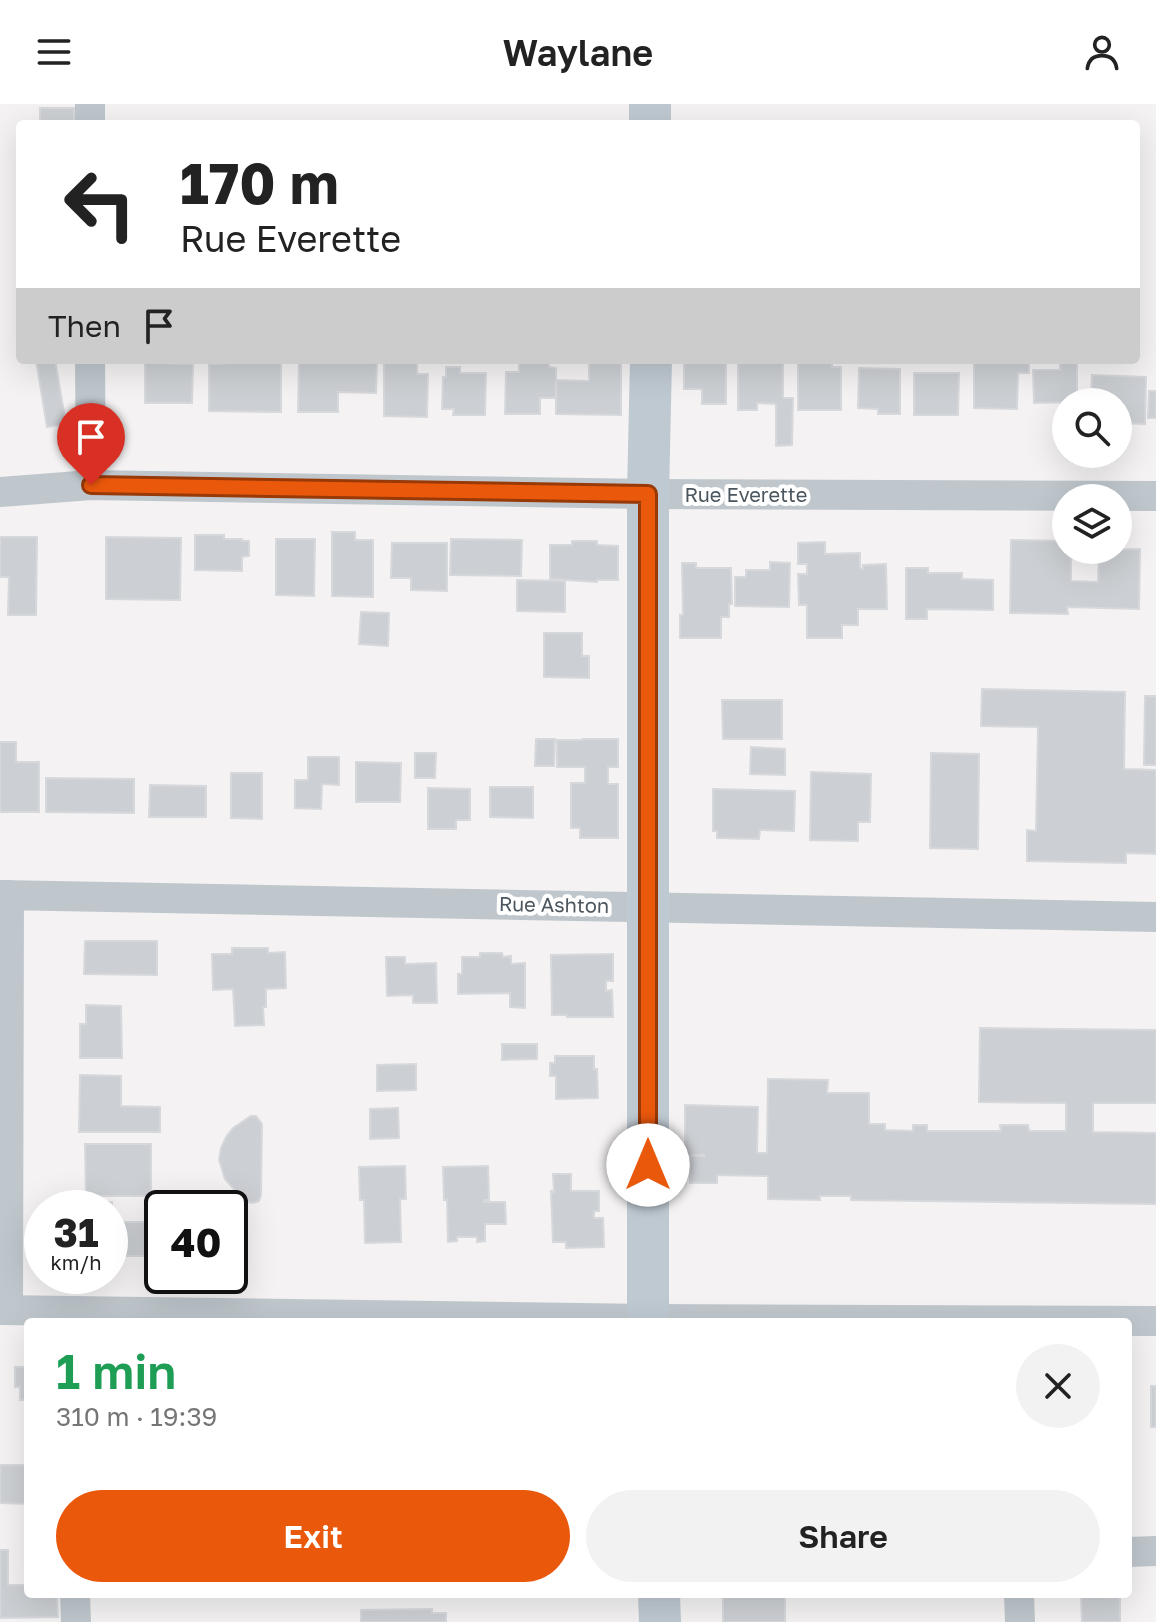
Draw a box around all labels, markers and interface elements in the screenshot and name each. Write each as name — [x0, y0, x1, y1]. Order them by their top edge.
icon: menu — [32, 30, 76, 74]
icon: person — [1080, 30, 1124, 74]
text: Waylane — [503, 31, 653, 74]
text: 170 m — [180, 149, 339, 216]
icon: left — [48, 152, 152, 256]
text: Rue Everette — [180, 217, 401, 260]
icon: arrive — [137, 304, 181, 348]
text: Then — [48, 308, 121, 344]
map controls — [1052, 388, 1132, 564]
button: search — [1052, 388, 1132, 468]
pin — [57, 403, 125, 485]
icon: arrive — [69, 415, 113, 459]
street label: Rue Everette — [685, 482, 807, 506]
button: layers — [1052, 484, 1132, 564]
street label: Rue Ashton — [499, 891, 609, 917]
position arrow — [606, 1123, 690, 1207]
speed limit sign: 40 — [144, 1190, 248, 1294]
text: 31 — [54, 1208, 99, 1256]
text: km/h — [51, 1250, 101, 1274]
text: 1 min — [56, 1342, 176, 1400]
button: close — [1016, 1344, 1100, 1428]
text: 310 m · 19:39 — [56, 1401, 217, 1432]
button: Exit — [56, 1490, 570, 1582]
button: Share — [586, 1490, 1100, 1582]

